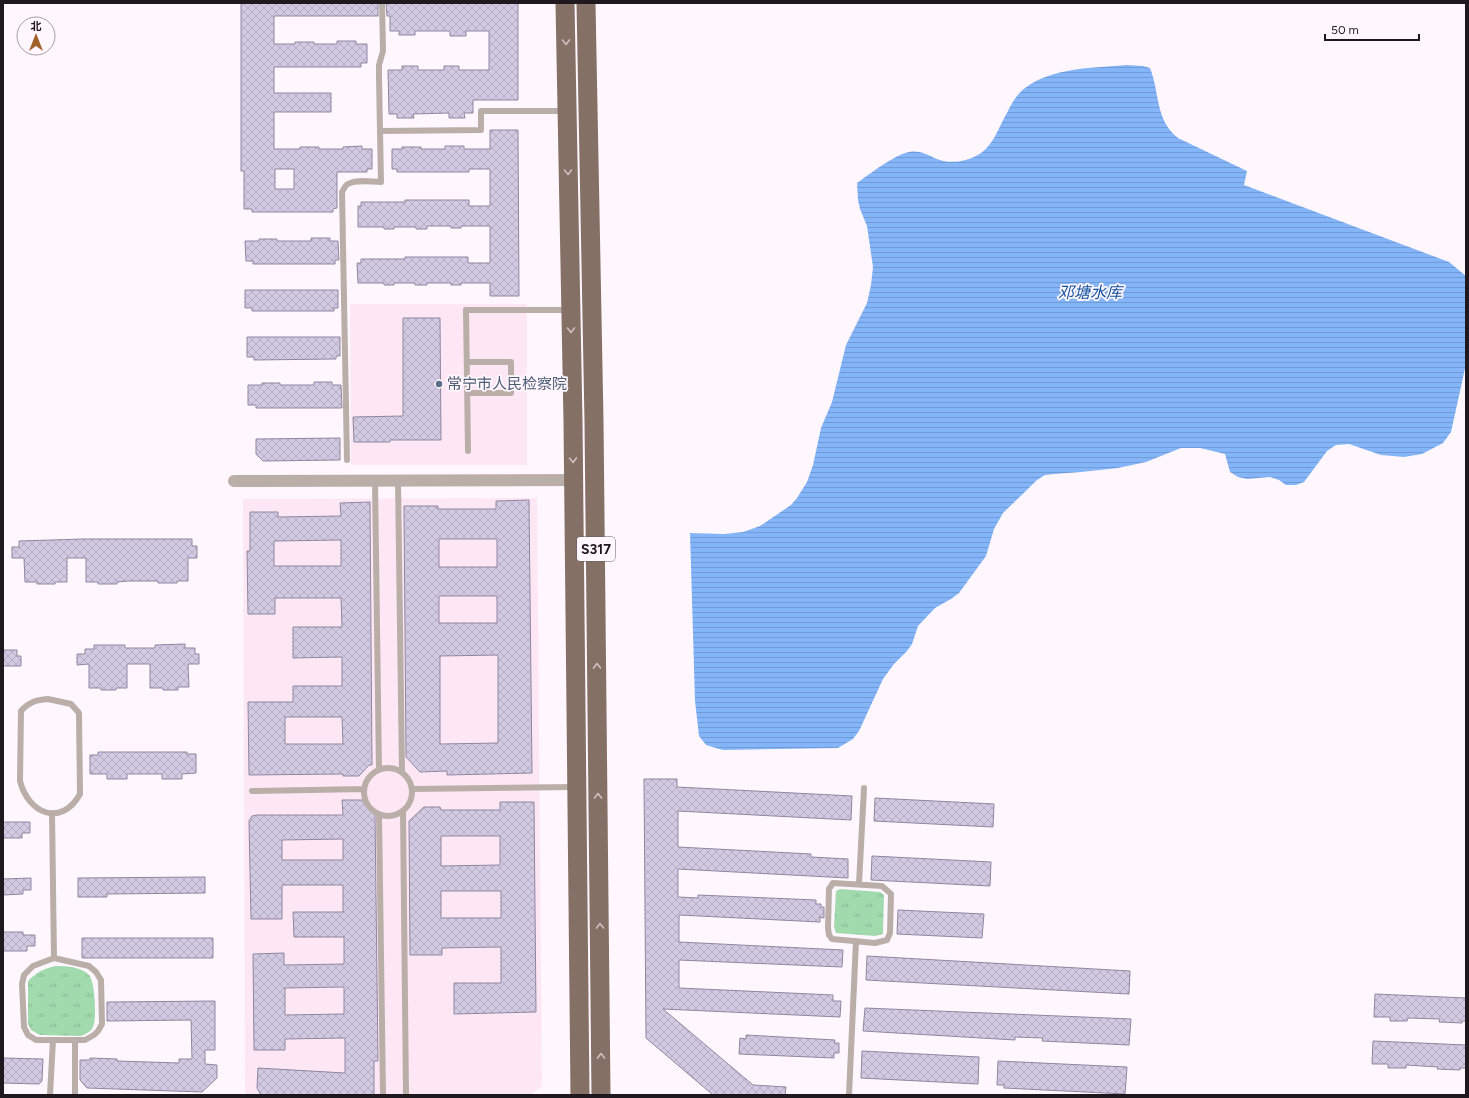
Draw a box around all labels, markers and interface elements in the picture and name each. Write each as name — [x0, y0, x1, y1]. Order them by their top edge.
north arrow — [16, 16, 56, 56]
scale bar — [1325, 16, 1419, 42]
text: 北 — [31, 20, 42, 33]
text: 50 m — [1331, 23, 1359, 37]
one-way arrow — [562, 39, 570, 45]
one-way arrow — [564, 169, 572, 175]
water label: 邓塘水库 — [1058, 283, 1125, 302]
one-way arrow — [567, 327, 575, 333]
place label: 常宁市人民检察院 — [447, 375, 567, 393]
marker: 常宁市人民检察院 — [434, 379, 444, 389]
one-way arrow — [569, 457, 577, 463]
road number: S317 — [577, 537, 615, 561]
one-way arrow — [593, 663, 601, 669]
one-way arrow — [594, 793, 602, 799]
one-way arrow — [596, 923, 604, 929]
one-way arrow — [597, 1053, 605, 1059]

